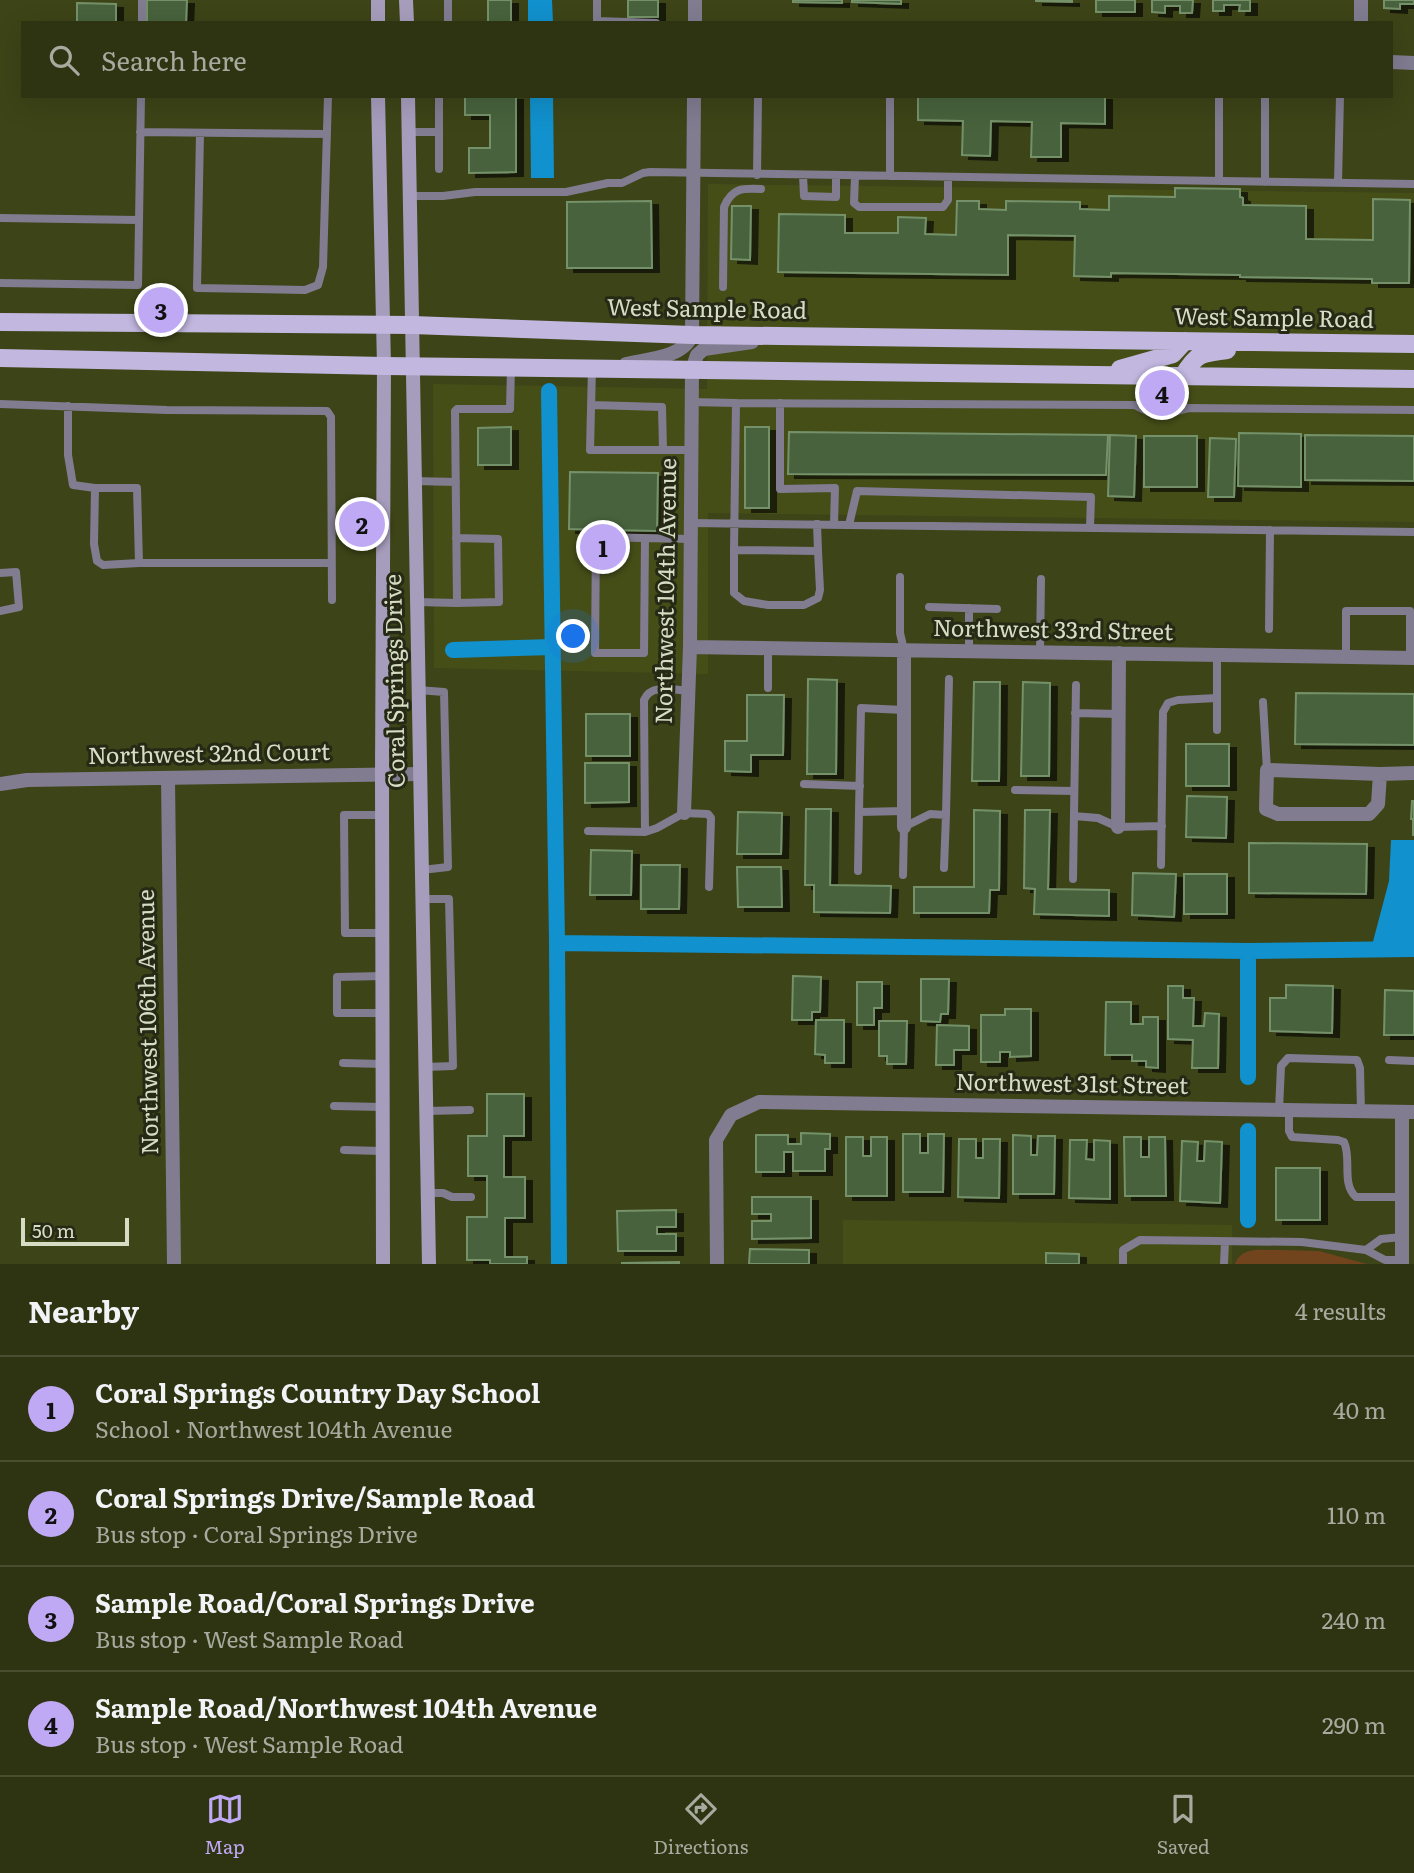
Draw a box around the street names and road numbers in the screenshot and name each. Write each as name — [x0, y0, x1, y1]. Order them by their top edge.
street label: West Sample Road — [607, 288, 807, 326]
street label: West Sample Road — [1174, 297, 1374, 335]
street label: Northwest 104th Avenue — [645, 458, 683, 724]
street label: Coral Springs Drive — [374, 574, 412, 788]
street label: Northwest 33rd Street — [933, 609, 1174, 647]
street label: Northwest 32nd Court — [88, 733, 331, 771]
street label: Northwest 106th Avenue — [127, 889, 165, 1155]
street label: Northwest 31st Street — [955, 1063, 1189, 1101]

